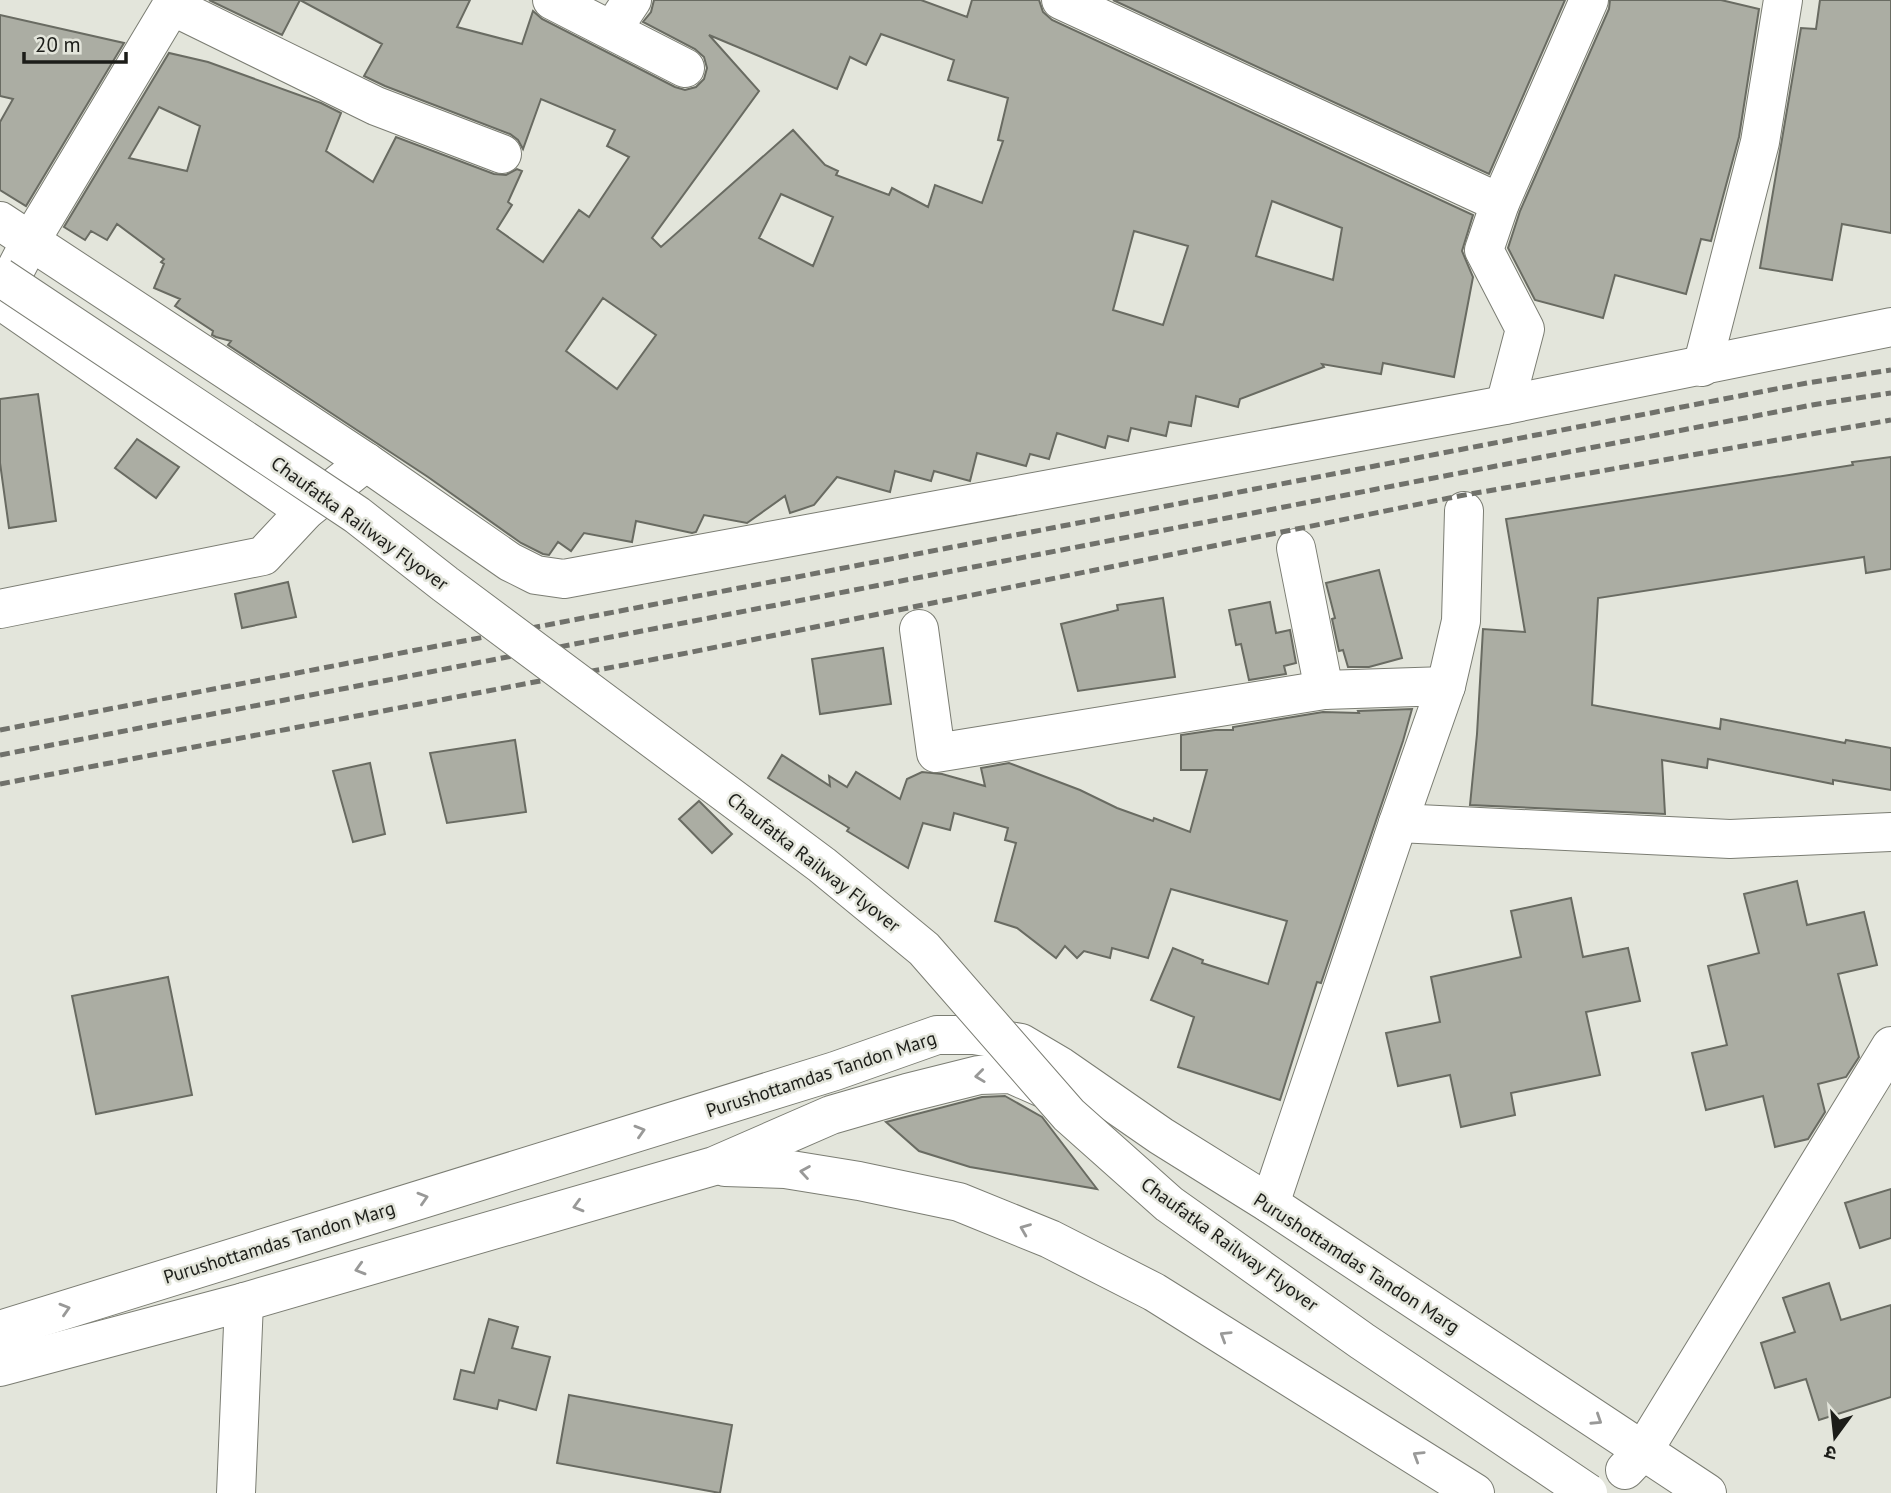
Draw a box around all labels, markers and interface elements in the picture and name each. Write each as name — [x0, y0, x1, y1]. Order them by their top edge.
scale bar — [24, 21, 126, 65]
text: 20 m — [35, 31, 81, 58]
street label: Chaufatka Railway Flyover — [267, 451, 454, 596]
street label: Chaufatka Railway Flyover — [723, 787, 906, 937]
street label: Purushottamdas Tandon Marg — [703, 1025, 939, 1123]
one-way arrow — [975, 1069, 986, 1084]
one-way arrow — [634, 1124, 646, 1139]
one-way arrow — [799, 1165, 811, 1180]
street label: Chaufatka Railway Flyover — [1137, 1172, 1324, 1317]
street label: Purushottamdas Tandon Marg — [1250, 1187, 1464, 1339]
one-way arrow — [416, 1191, 428, 1206]
street label: Purushottamdas Tandon Marg — [160, 1195, 398, 1289]
one-way arrow — [573, 1197, 585, 1212]
one-way arrow — [1019, 1223, 1031, 1237]
one-way arrow — [354, 1260, 366, 1275]
one-way arrow — [59, 1303, 71, 1318]
one-way arrow — [1219, 1331, 1232, 1344]
north arrow — [1800, 1402, 1870, 1472]
one-way arrow — [1589, 1412, 1602, 1425]
text: उ — [1821, 1440, 1839, 1466]
one-way arrow — [1412, 1452, 1425, 1465]

